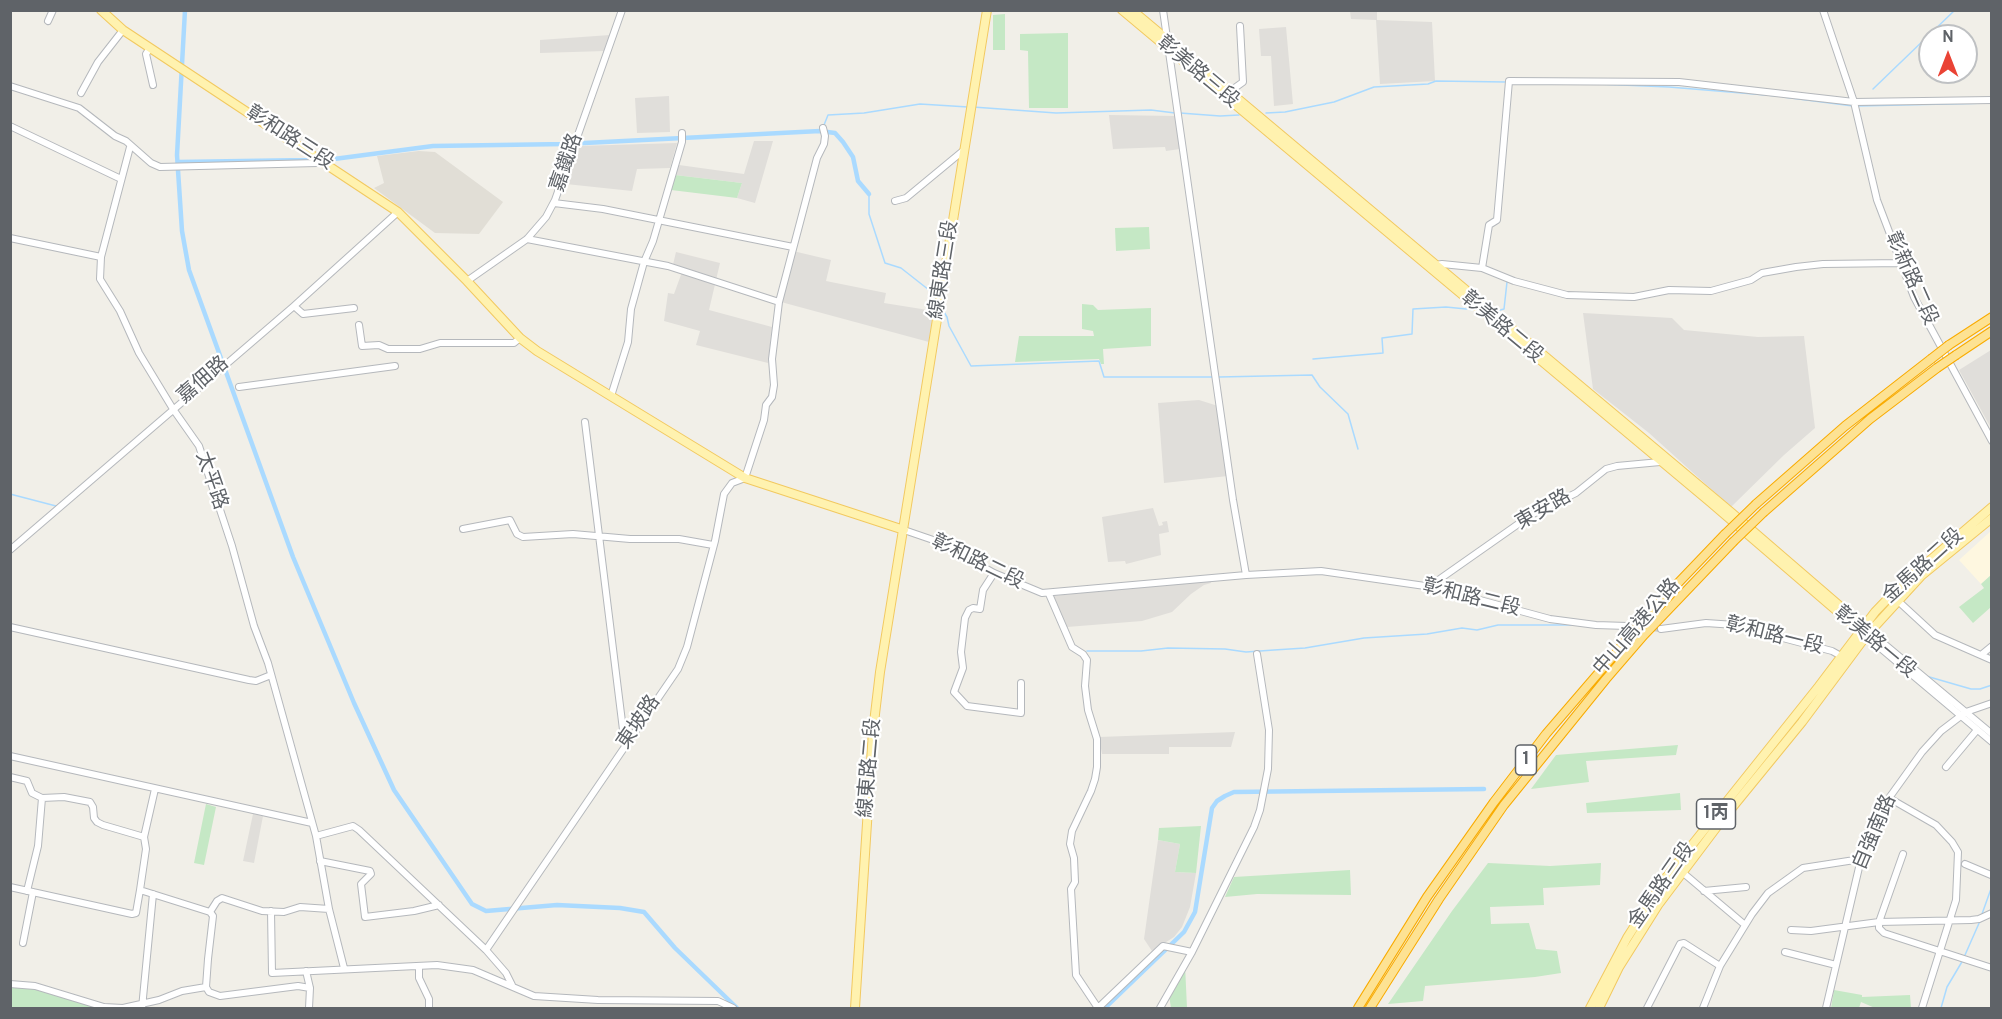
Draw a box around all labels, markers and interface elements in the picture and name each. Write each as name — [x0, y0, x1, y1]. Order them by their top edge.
north arrow — [1918, 24, 1978, 84]
text: N — [1942, 28, 1954, 48]
street label: 彰美路三段 — [1151, 32, 1243, 114]
street label: 彰和路三段 — [241, 102, 337, 176]
street label: 嘉鐵路 — [547, 131, 589, 195]
street label: 線東路三段 — [925, 219, 965, 321]
street label: 彰新路二段 — [1879, 228, 1941, 330]
street label: 彰美路二段 — [1455, 287, 1547, 369]
street label: 嘉佃路 — [173, 352, 235, 410]
street label: 太平路 — [189, 449, 231, 513]
street label: 東安路 — [1512, 486, 1576, 536]
street label: 金馬路二段 — [1879, 525, 1969, 609]
street label: 彰和路二段 — [927, 530, 1027, 596]
street label: 彰和路二段 — [1420, 575, 1522, 623]
street label: 中山高速公路 — [1590, 575, 1686, 681]
street label: 彰美路一段 — [1828, 602, 1920, 684]
street label: 彰和路一段 — [1723, 613, 1825, 661]
street label: 東坡路 — [613, 691, 667, 755]
street label: 線東路二段 — [855, 717, 887, 819]
road number: 1 — [1516, 745, 1537, 775]
street label: 自強南路 — [1849, 791, 1903, 875]
road number: 1丙 — [1696, 799, 1736, 829]
street label: 金馬路三段 — [1624, 838, 1702, 934]

